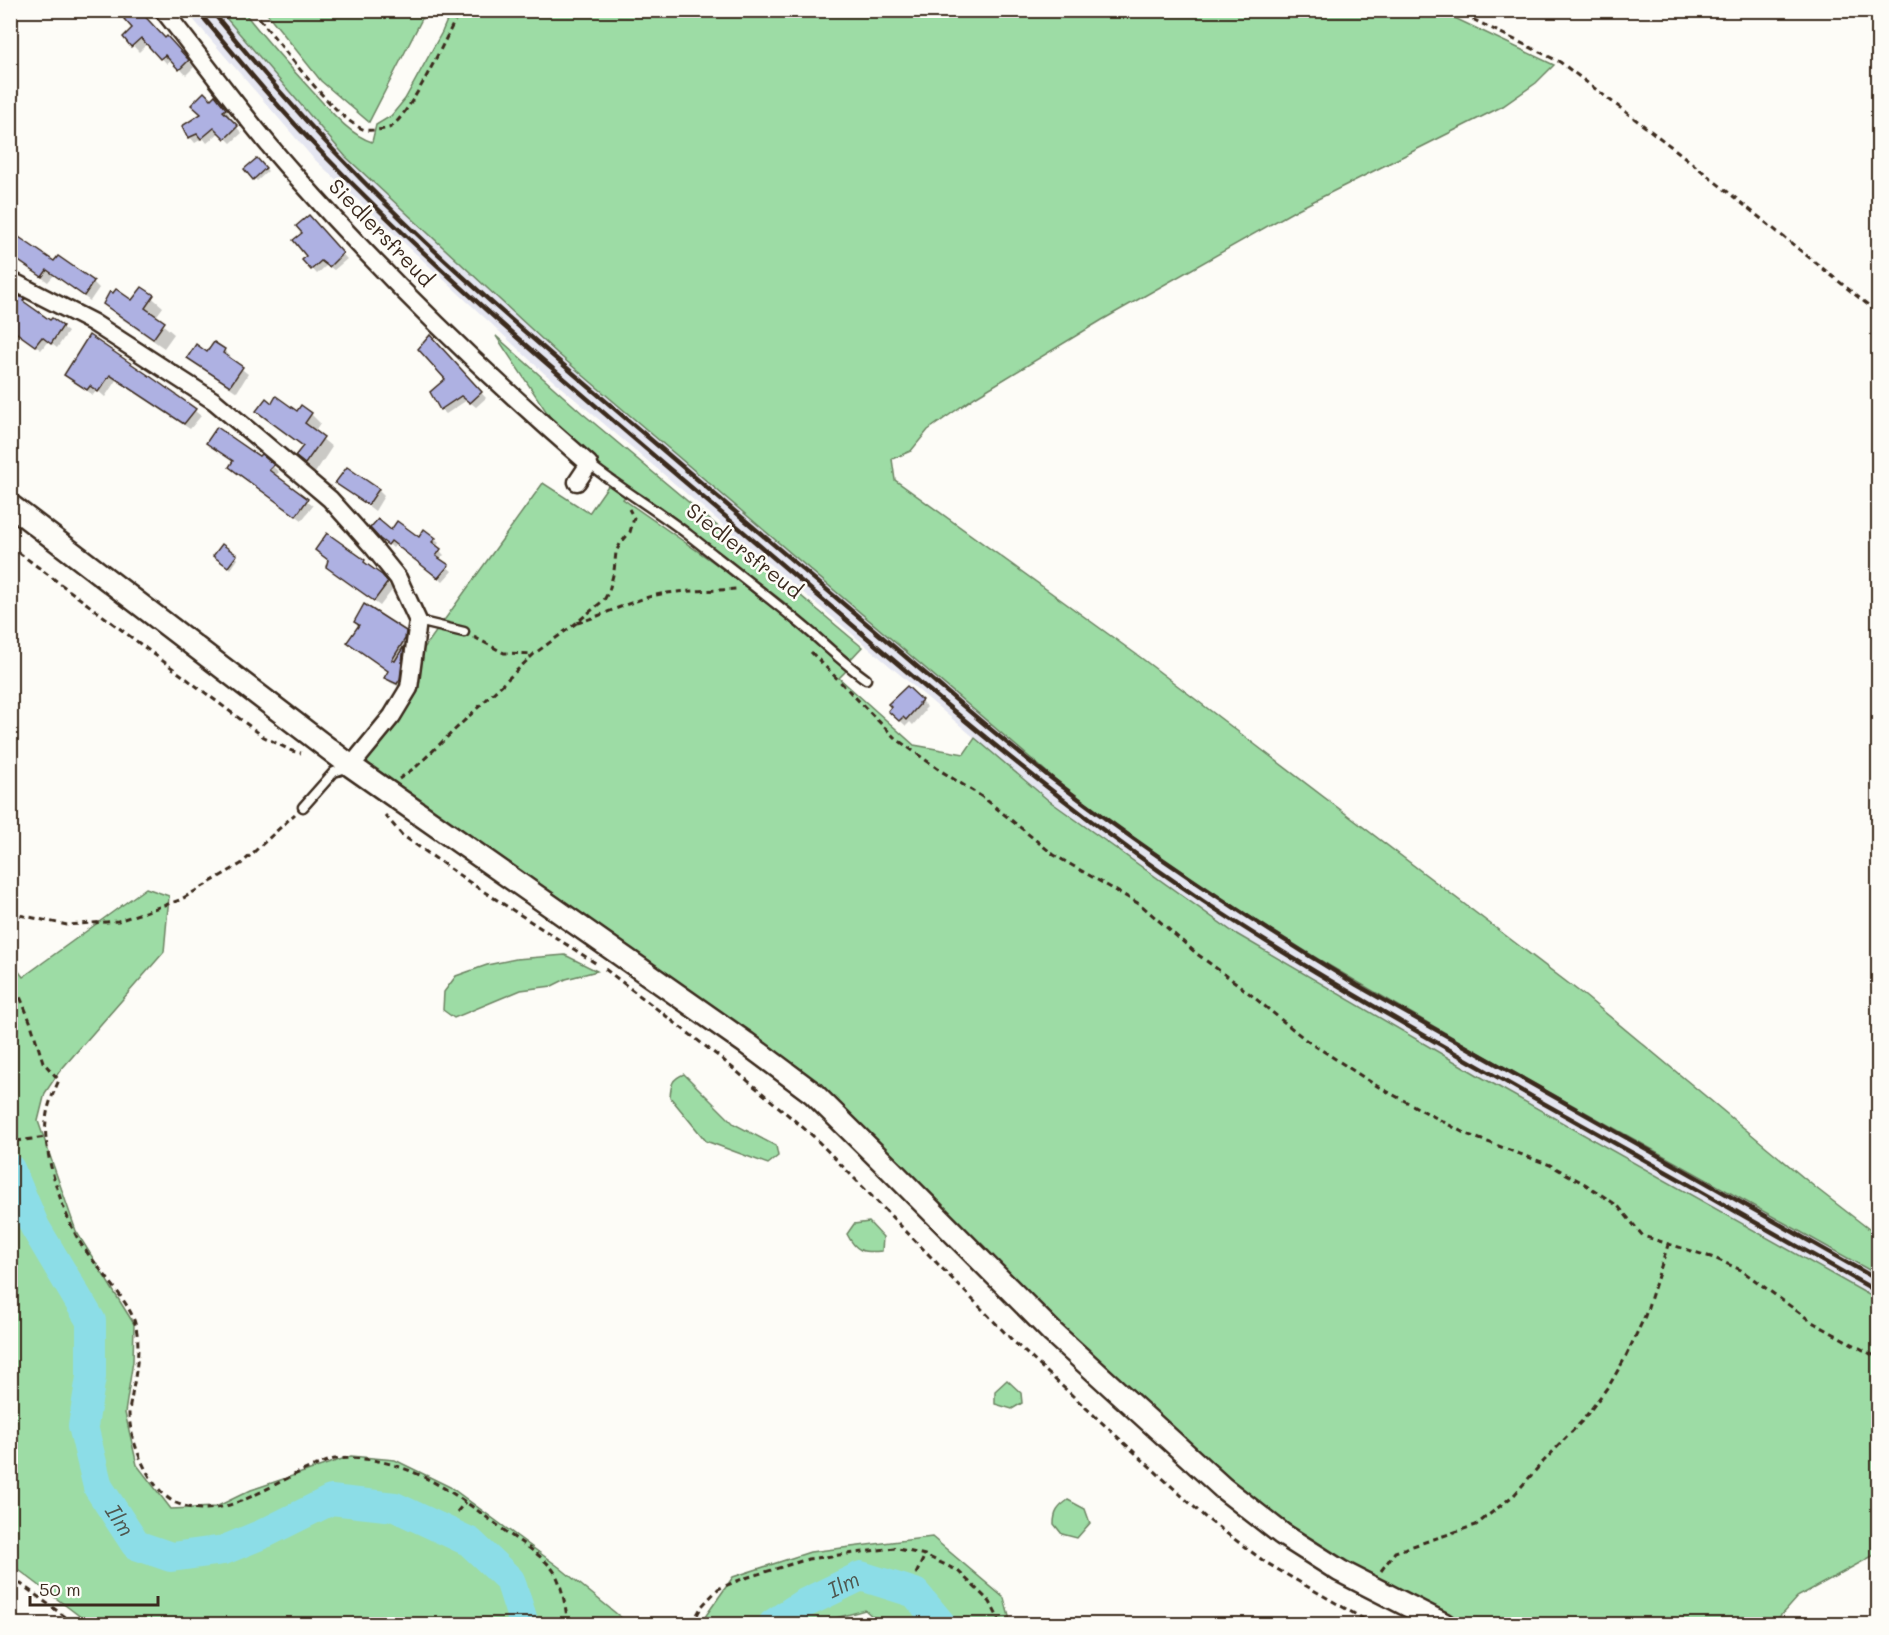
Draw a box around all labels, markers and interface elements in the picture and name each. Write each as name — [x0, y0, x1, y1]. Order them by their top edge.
street label: Siedlersfreud — [324, 172, 440, 292]
street label: Siedlersfreud — [681, 496, 808, 604]
water label: Ilm — [99, 1499, 141, 1542]
water label: Ilm — [822, 1564, 864, 1604]
scale bar — [30, 1569, 158, 1607]
text: 50 m — [39, 1577, 81, 1601]

